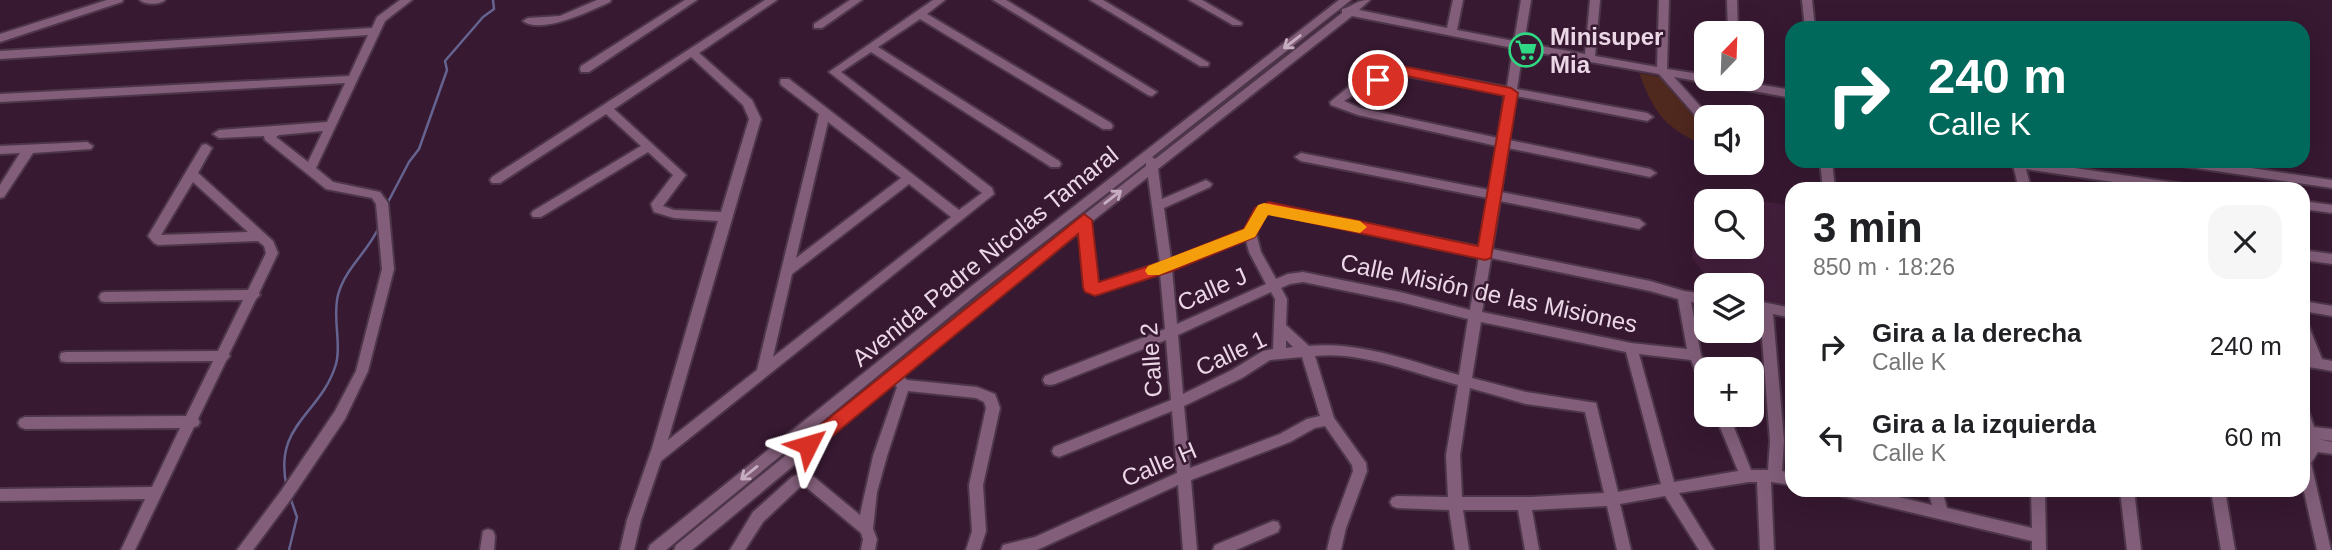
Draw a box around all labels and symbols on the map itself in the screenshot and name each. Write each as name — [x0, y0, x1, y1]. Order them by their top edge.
north arrow — [1694, 21, 1764, 91]
place label: Minisuper Mia — [1550, 23, 1663, 78]
supermarket icon: Minisuper Mia — [1507, 31, 1545, 69]
one-way arrow — [1283, 34, 1302, 49]
pin — [1348, 50, 1408, 110]
street label: Avenida Padre Nicolas Tamaral — [847, 140, 1123, 372]
one-way arrow — [1104, 190, 1122, 205]
street label: Calle Misión de las Misiones — [1338, 248, 1640, 338]
street label: Calle J — [1173, 262, 1251, 316]
street label: Calle 2 — [1135, 322, 1167, 398]
street label: Calle 1 — [1191, 325, 1271, 381]
position arrow — [771, 408, 845, 482]
street label: Calle H — [1118, 436, 1200, 492]
one-way arrow — [741, 465, 759, 481]

